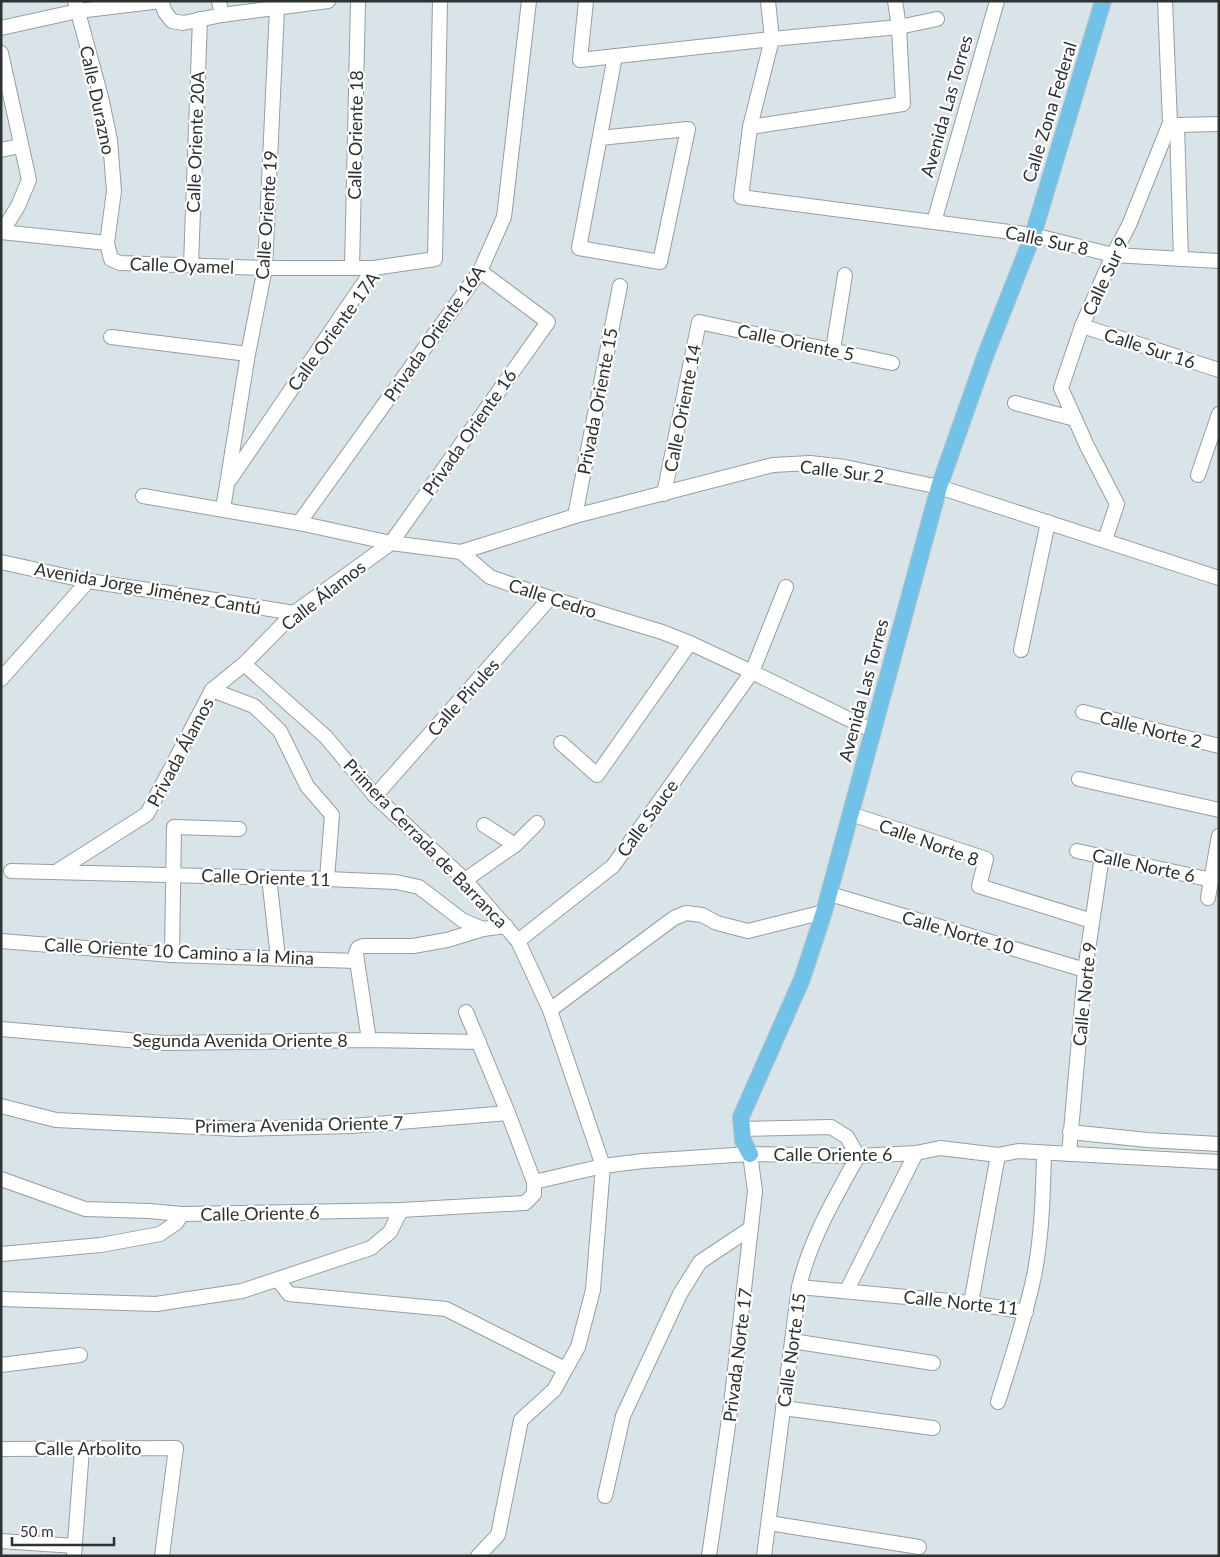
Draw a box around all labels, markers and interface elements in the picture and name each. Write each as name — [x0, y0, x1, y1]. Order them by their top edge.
street label: Avenida Las Torres — [915, 32, 977, 180]
street label: Calle Zona Federal — [1017, 39, 1081, 185]
street label: Calle Durazno — [76, 43, 120, 157]
street label: Calle Oriente 20A — [182, 70, 208, 213]
street label: Calle Oriente 18 — [343, 70, 367, 200]
street label: Calle Oriente 19 — [251, 150, 281, 280]
street label: Calle Sur 8 — [1003, 220, 1091, 260]
street label: Calle Sur 9 — [1077, 233, 1133, 319]
street label: Calle Oyamel — [129, 252, 235, 278]
street label: Privada Oriente 16A — [379, 260, 490, 405]
street label: Calle Oriente 17A — [282, 267, 384, 395]
street label: Calle Oriente 5 — [735, 319, 857, 365]
street label: Calle Sur 16 — [1101, 323, 1199, 373]
street label: Privada Oriente 15 — [572, 326, 622, 476]
street label: Calle Oriente 14 — [659, 342, 705, 474]
street label: Privada Oriente 16 — [417, 365, 521, 499]
street label: Calle Sur 2 — [799, 455, 885, 487]
street label: Calle Álamos — [276, 555, 370, 635]
street label: Avenida Jorge Jiménez Cantú — [33, 557, 263, 619]
street label: Calle Cedro — [506, 573, 600, 623]
street label: Avenida Las Torres — [833, 616, 893, 764]
street label: Calle Pirules — [422, 654, 504, 740]
street label: Privada Álamos — [142, 693, 218, 810]
street label: Calle Norte 2 — [1098, 706, 1204, 752]
street label: Primera Cerrada de Barranca — [339, 754, 513, 932]
street label: Calle Sauce — [612, 775, 682, 861]
street label: Calle Norte 8 — [876, 814, 982, 870]
street label: Calle Norte 6 — [1090, 843, 1198, 887]
street label: Calle Oriente 11 — [201, 864, 331, 890]
street label: Calle Norte 10 — [900, 906, 1016, 958]
street label: Calle Oriente 10 Camino a la Mina — [43, 933, 315, 969]
street label: Calle Norte 9 — [1068, 941, 1100, 1047]
street label: Segunda Avenida Oriente 8 — [132, 1029, 348, 1051]
street label: Primera Avenida Oriente 7 — [194, 1111, 404, 1137]
street label: Calle Oriente 6 — [773, 1143, 893, 1165]
street label: Calle Oriente 6 — [200, 1201, 320, 1225]
street label: Calle Norte 11 — [903, 1285, 1019, 1319]
street label: Privada Norte 17 — [718, 1287, 756, 1423]
street label: Calle Norte 15 — [772, 1291, 810, 1409]
street label: Calle Arbolito — [34, 1437, 142, 1459]
scale bar — [12, 1514, 115, 1546]
text: 50 m — [20, 1522, 54, 1540]

